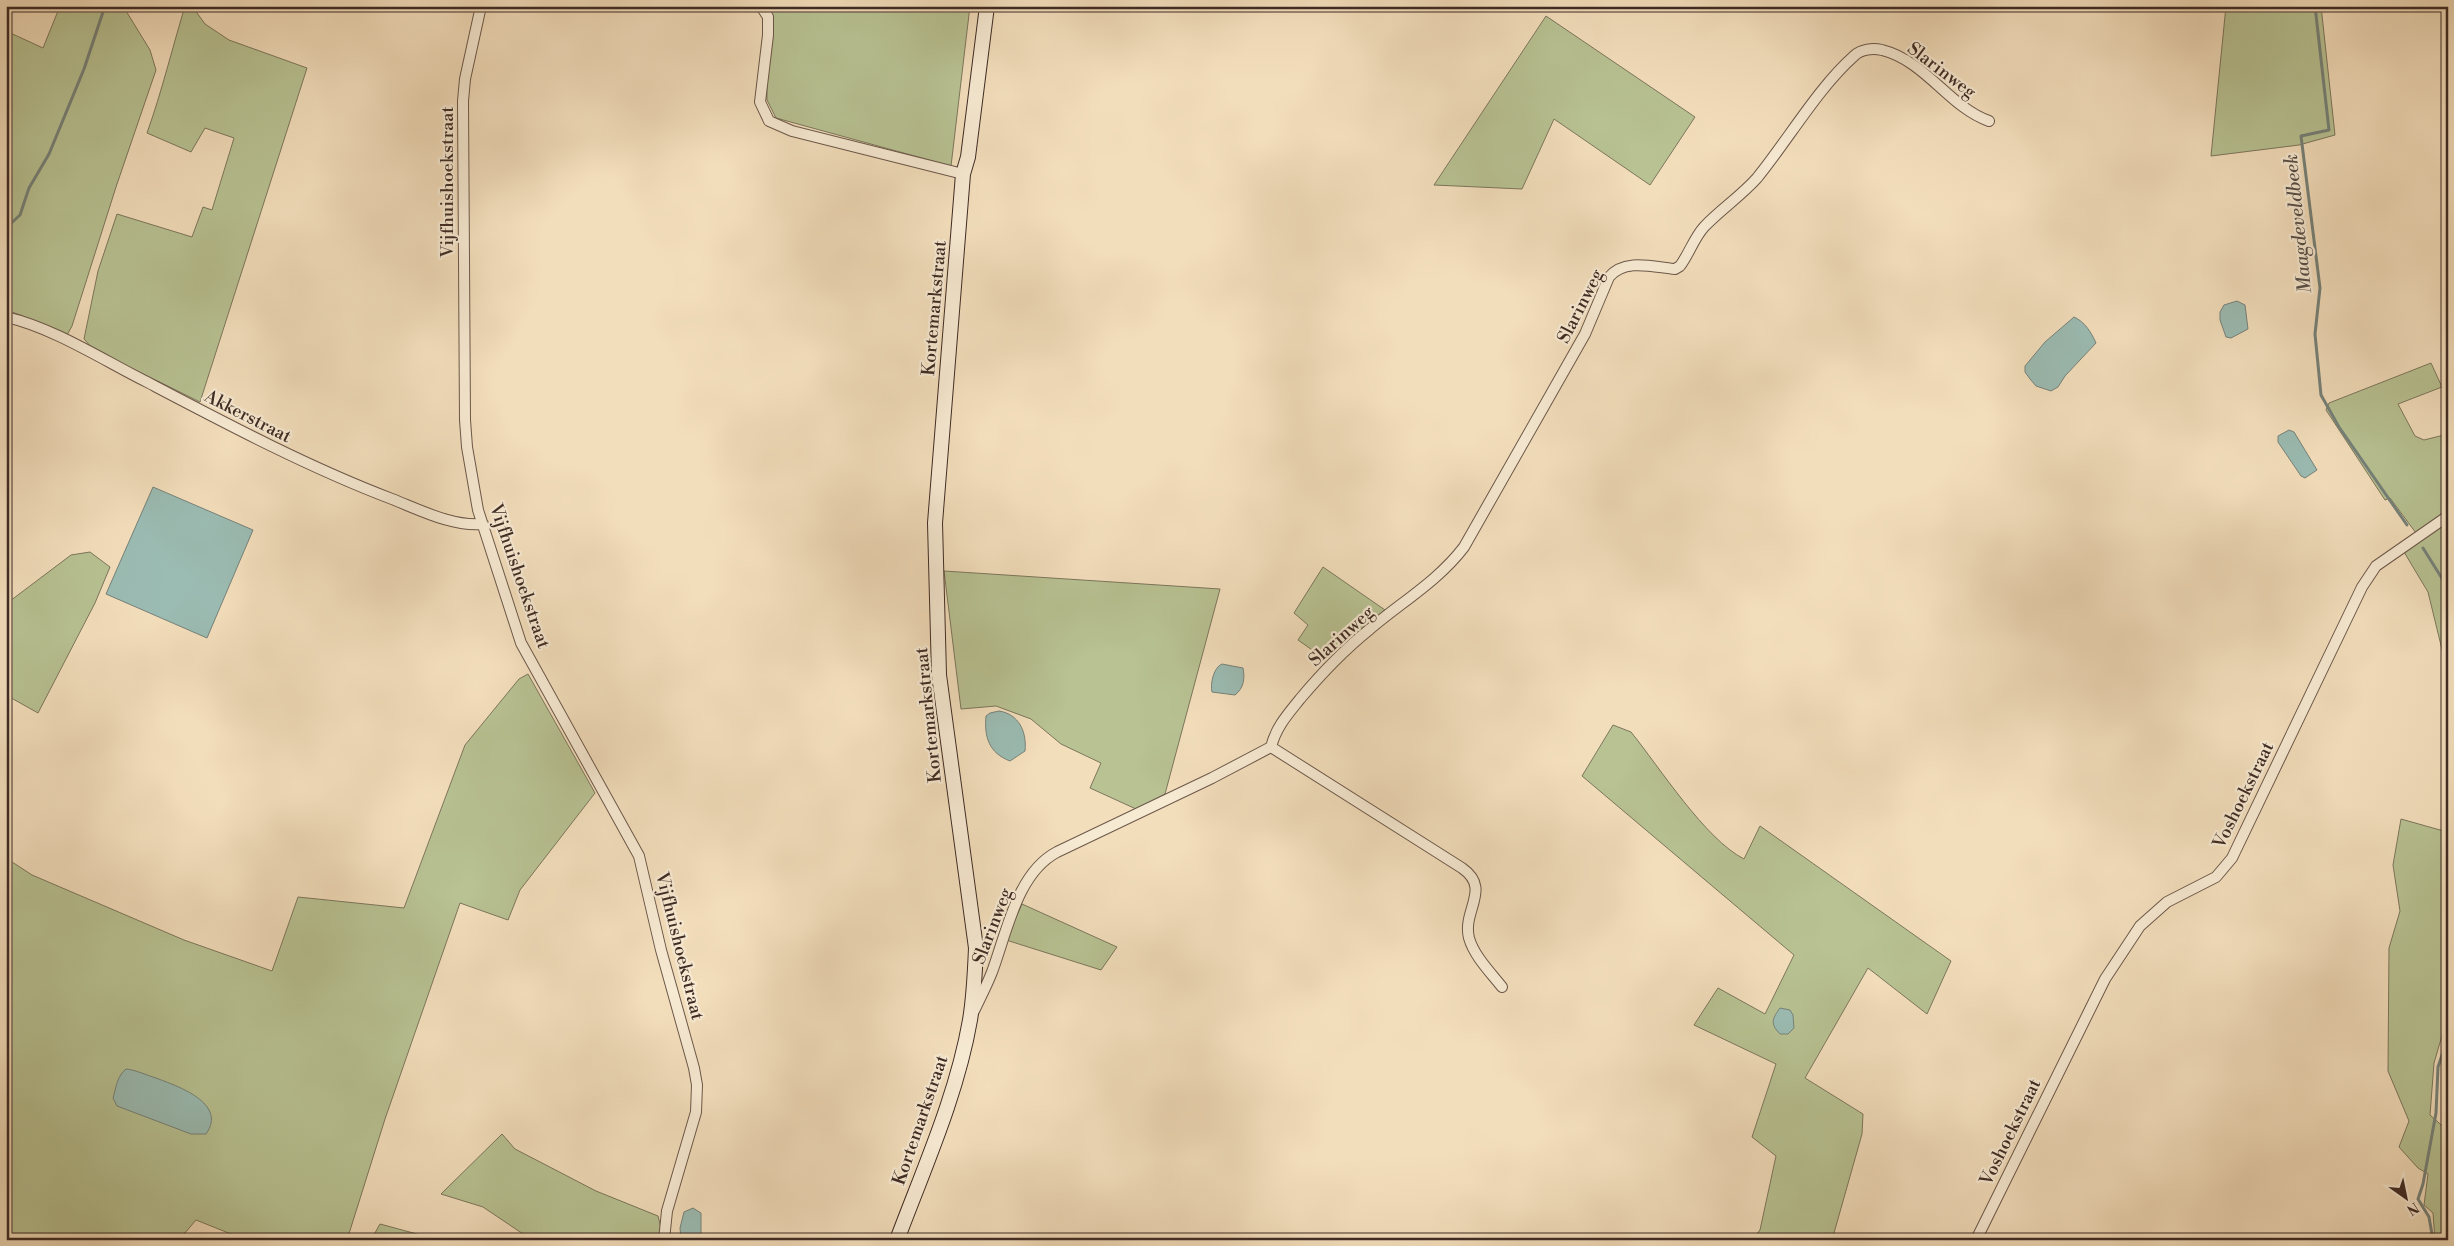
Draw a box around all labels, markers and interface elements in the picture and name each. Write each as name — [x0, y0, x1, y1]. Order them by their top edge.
street label: Slarinweg — [1903, 37, 1981, 104]
street label: Vijfhuishoekstraat — [436, 106, 459, 259]
water label: Maagdeveldbeek — [2279, 153, 2317, 295]
street label: Kortemarkstraat — [917, 239, 952, 377]
street label: Slarinweg — [1552, 265, 1609, 347]
street label: Akkerstraat — [200, 384, 296, 448]
street label: Vijfhuishoekstraat — [484, 500, 555, 652]
street label: Slarinweg — [1304, 601, 1379, 672]
street label: Kortemarkstraat — [910, 646, 947, 784]
street label: Voshoekstraat — [2207, 737, 2279, 853]
street label: Vijfhuishoekstraat — [650, 869, 709, 1023]
street label: Slarinweg — [967, 884, 1018, 968]
street label: Kortemarkstraat — [887, 1052, 954, 1188]
street label: Voshoekstraat — [1974, 1074, 2046, 1190]
north arrow — [2382, 1174, 2432, 1224]
text: N — [2403, 1197, 2422, 1219]

